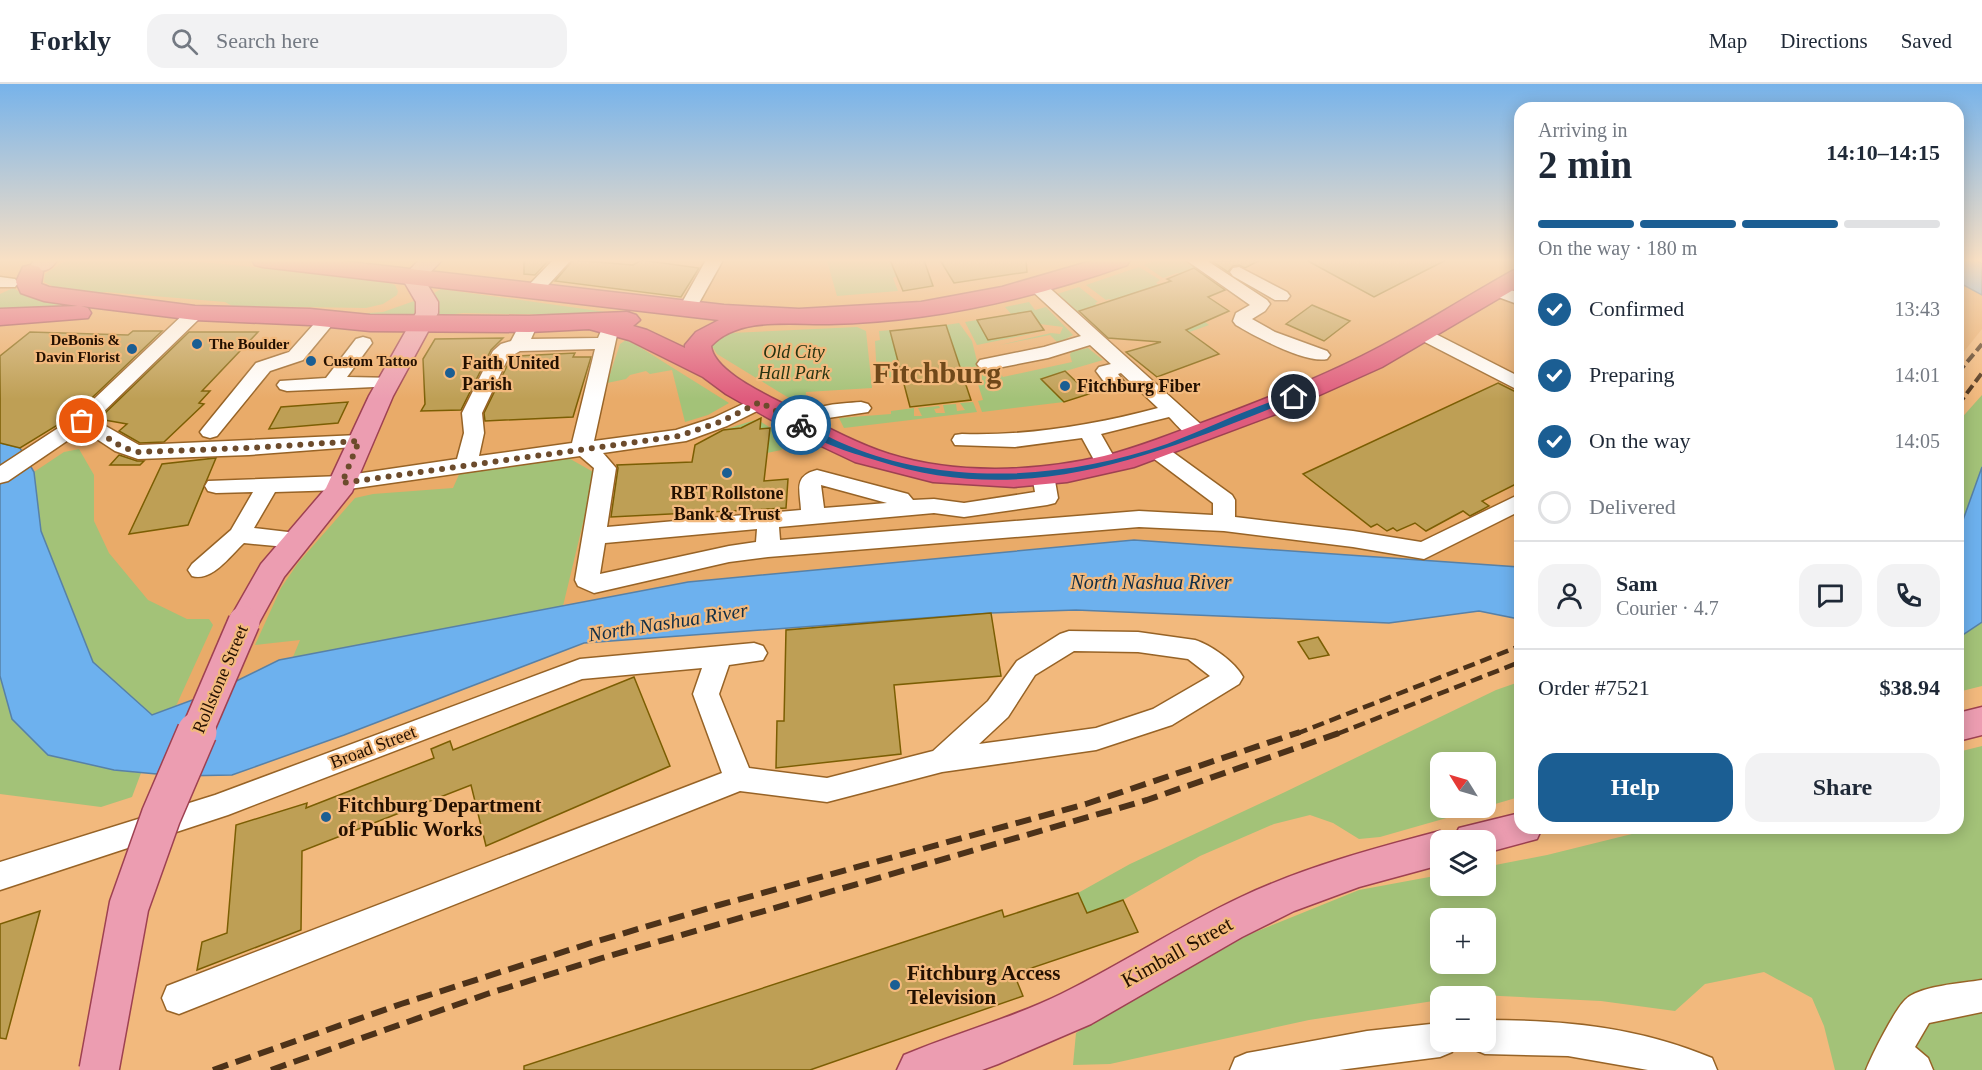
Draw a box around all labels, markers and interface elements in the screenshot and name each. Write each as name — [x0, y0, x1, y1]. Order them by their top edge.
search box — [147, 14, 567, 68]
text: Forkly — [30, 25, 111, 56]
icon: search — [168, 25, 201, 58]
text: Search here — [216, 28, 319, 53]
text: Map — [1709, 29, 1747, 53]
text: Directions — [1780, 29, 1868, 53]
text: Saved — [1901, 29, 1952, 53]
text: Arriving in — [1538, 119, 1627, 141]
text: 14:10–14:15 — [1826, 140, 1940, 165]
text: 2 min — [1538, 143, 1632, 186]
text: On the way · 180 m — [1538, 237, 1697, 259]
icon: check — [1538, 293, 1571, 326]
text: Confirmed — [1589, 296, 1684, 321]
text: 13:43 — [1894, 298, 1940, 320]
place label: DeBonis & Davin Florist — [35, 332, 120, 365]
place label: The Boulder — [209, 336, 290, 352]
marker: The Boulder — [190, 337, 204, 351]
marker: DeBonis & Davin Florist — [125, 342, 139, 356]
park label: Old City Hall Park — [757, 342, 831, 383]
place label: Custom Tattoo — [323, 353, 418, 369]
place label: Faith United Parish — [462, 353, 560, 394]
marker: Custom Tattoo — [304, 354, 318, 368]
district label: Fitchburg — [873, 356, 1001, 389]
icon: check — [1538, 359, 1571, 392]
text: Preparing — [1589, 362, 1675, 387]
text: 14:01 — [1894, 364, 1940, 386]
marker: Faith United Parish — [443, 366, 457, 380]
pin — [1268, 371, 1319, 422]
place label: Fitchburg Fiber — [1077, 376, 1201, 396]
marker: Fitchburg Fiber — [1058, 379, 1072, 393]
icon: home — [1277, 380, 1310, 413]
pin — [56, 395, 107, 446]
courier — [771, 395, 831, 455]
icon: bag — [65, 404, 98, 437]
icon: bike — [785, 409, 818, 442]
icon: check — [1538, 425, 1571, 458]
text: On the way — [1589, 428, 1690, 453]
text: 14:05 — [1894, 430, 1940, 452]
marker: RBT Rollstone Bank & Trust — [720, 466, 734, 480]
place label: RBT Rollstone Bank & Trust — [670, 483, 784, 524]
text: Delivered — [1589, 494, 1676, 519]
button: person — [1538, 564, 1601, 627]
button: chat — [1799, 564, 1862, 627]
button: phone — [1877, 564, 1940, 627]
water label: North Nashua River — [1069, 571, 1232, 593]
text: Sam — [1616, 571, 1658, 596]
text: Courier · 4.7 — [1616, 597, 1719, 619]
water label: North Nashua River — [586, 599, 749, 646]
street label: Rollstone Street — [188, 622, 252, 736]
text: Order #7521 — [1538, 675, 1650, 700]
text: $38.94 — [1880, 675, 1940, 700]
street label: Broad Street — [327, 721, 419, 773]
north arrow — [1430, 752, 1496, 818]
map controls — [1430, 752, 1496, 1052]
button: Help — [1538, 753, 1733, 822]
button: Share — [1745, 753, 1940, 822]
place label: Fitchburg Department of Public Works — [338, 793, 542, 841]
marker: Fitchburg Department of Public Works — [319, 810, 333, 824]
button: layers — [1430, 830, 1496, 896]
button: + — [1430, 908, 1496, 974]
street label: Kimball Street — [1117, 912, 1237, 992]
place label: Fitchburg Access Television — [907, 961, 1060, 1009]
marker: Fitchburg Access Television — [888, 978, 902, 992]
button: − — [1430, 986, 1496, 1052]

